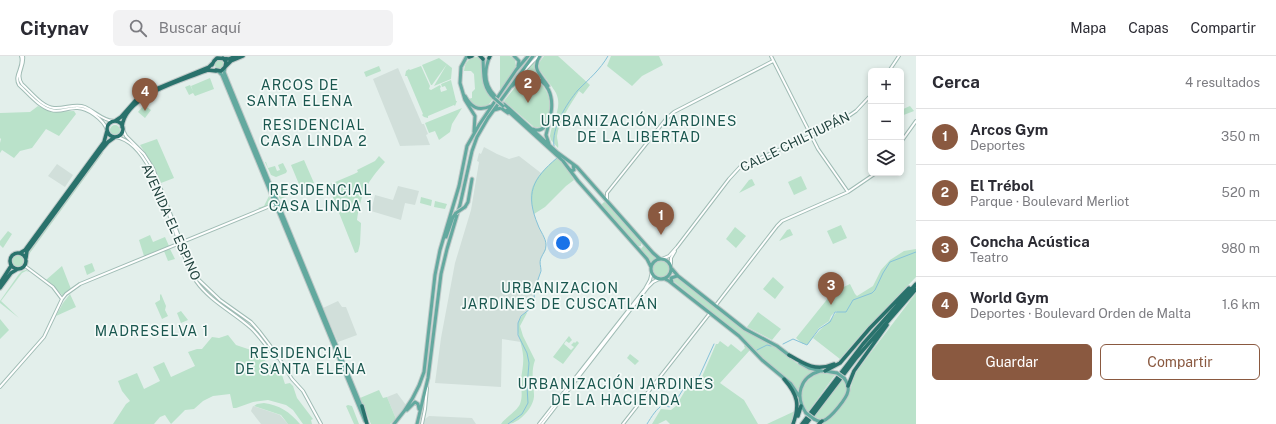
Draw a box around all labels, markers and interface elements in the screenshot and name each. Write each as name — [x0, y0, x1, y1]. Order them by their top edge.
search box — [113, 10, 393, 46]
text: Citynav — [20, 17, 89, 39]
icon: search — [127, 17, 149, 39]
text: Buscar aquí — [159, 19, 241, 36]
text: Mapa — [1070, 20, 1106, 36]
text: Capas — [1128, 20, 1169, 36]
text: Compartir — [1191, 20, 1256, 36]
map controls — [868, 68, 904, 176]
button: + — [868, 68, 904, 104]
pin: 2 — [515, 70, 541, 103]
text: Cerca — [932, 72, 980, 92]
text: 4 resultados — [1185, 75, 1260, 90]
district label: ARCOS DE SANTA ELENA — [246, 77, 354, 109]
pin: 4 — [132, 78, 158, 111]
button: − — [868, 104, 904, 140]
street label: CALLE CHILTIUPÁN — [737, 108, 852, 175]
district label: URBANIZACIÓN JARDINES DE LA LIBERTAD — [540, 111, 738, 145]
district label: RESIDENCIAL CASA LINDA 2 — [260, 117, 368, 149]
text: Arcos Gym — [970, 121, 1048, 138]
text: 1 — [942, 129, 948, 144]
text: 350 m — [1221, 129, 1260, 144]
text: Deportes — [970, 138, 1025, 153]
button: layers — [868, 140, 904, 176]
street label: AVENIDA EL ESPINO — [139, 161, 203, 283]
text: El Trébol — [970, 177, 1034, 194]
district label: RESIDENCIAL CASA LINDA 1 — [269, 182, 373, 214]
text: 2 — [941, 185, 949, 200]
text: 520 m — [1222, 185, 1260, 200]
text: Parque · Boulevard Merliot — [970, 194, 1129, 209]
pin: 1 — [648, 202, 674, 235]
your location — [553, 233, 573, 253]
text: Concha Acústica — [970, 233, 1090, 250]
text: 3 — [941, 241, 949, 256]
text: 980 m — [1221, 241, 1260, 256]
text: Teatro — [970, 250, 1008, 265]
pin: 3 — [818, 272, 844, 305]
district label: URBANIZACION JARDINES DE CUSCATLÁN — [462, 280, 658, 312]
text: World Gym — [970, 289, 1049, 306]
text: 4 — [941, 297, 949, 312]
text: 1.6 km — [1222, 297, 1260, 312]
text: Deportes · Boulevard Orden de Malta — [970, 306, 1191, 321]
district label: MADRESELVA 1 — [95, 323, 209, 339]
button: Guardar — [932, 344, 1092, 380]
button: Compartir — [1100, 344, 1260, 380]
district label: RESIDENCIAL DE SANTA ELENA — [235, 345, 367, 377]
district label: URBANIZACIÓN JARDINES DE LA HACIENDA — [517, 374, 715, 408]

